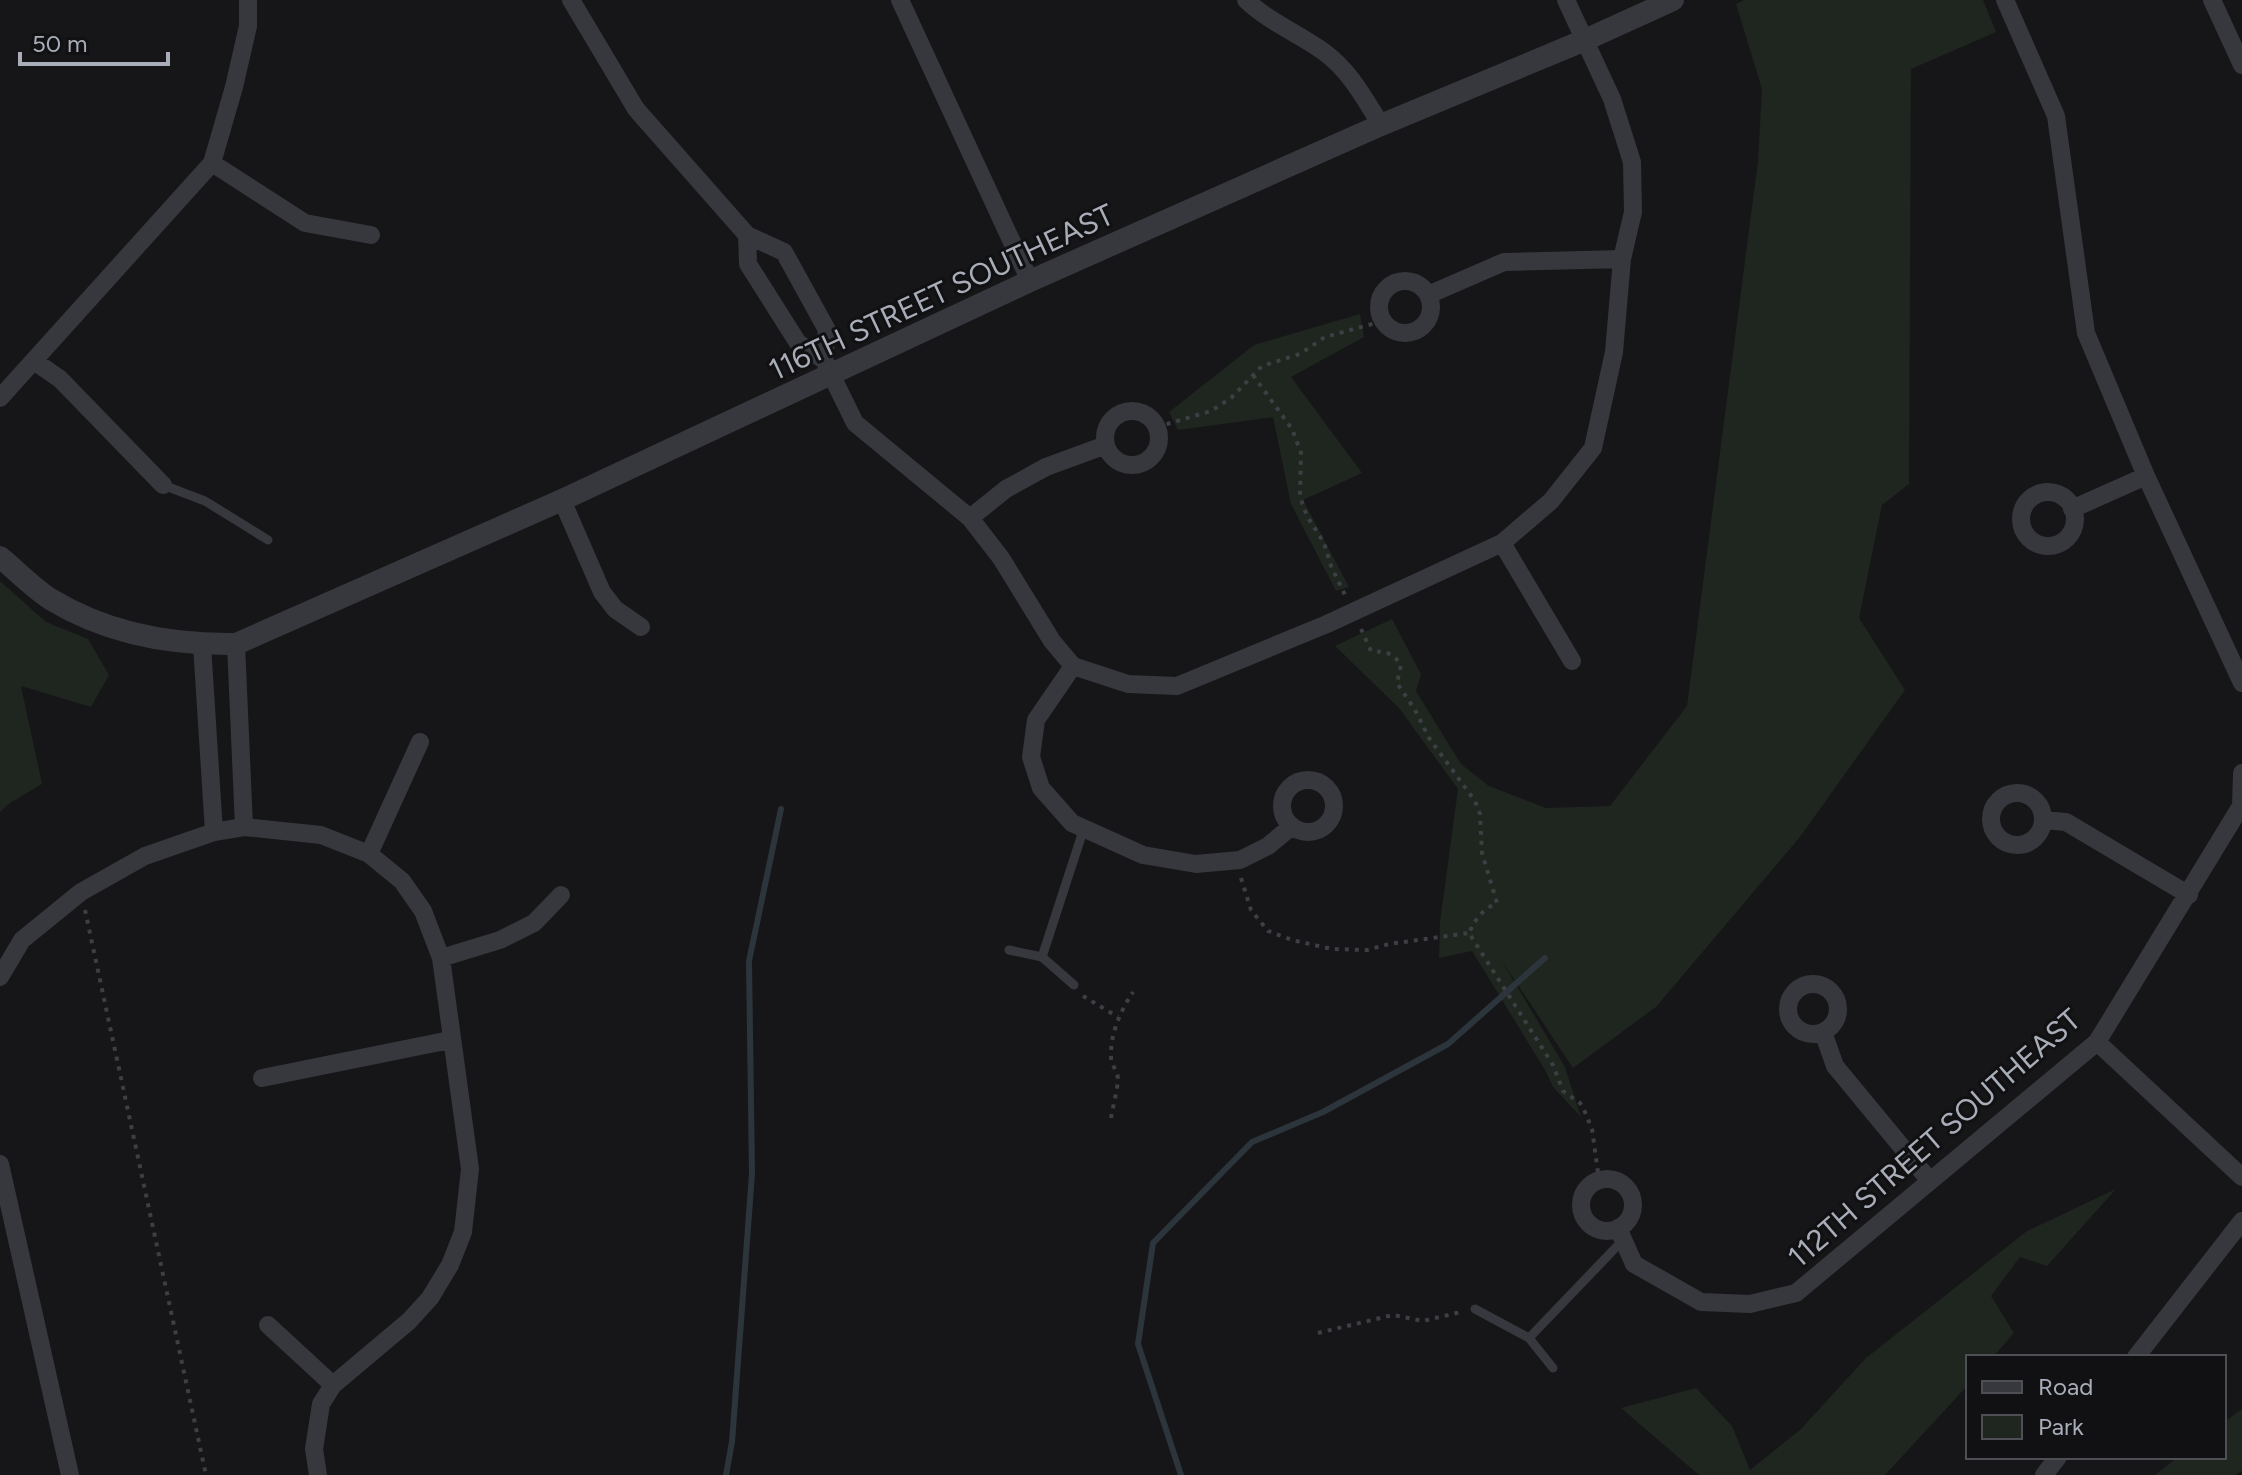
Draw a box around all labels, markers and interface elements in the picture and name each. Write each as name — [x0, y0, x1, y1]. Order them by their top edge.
scale bar — [20, 16, 168, 66]
text: 50 m — [32, 29, 88, 58]
street label: 116TH STREET SOUTHEAST — [763, 196, 1120, 388]
street label: 112TH STREET SOUTHEAST — [1780, 1000, 2088, 1275]
legend — [1966, 1355, 2226, 1459]
text: Road — [2038, 1372, 2093, 1401]
text: Park — [2038, 1412, 2084, 1441]

